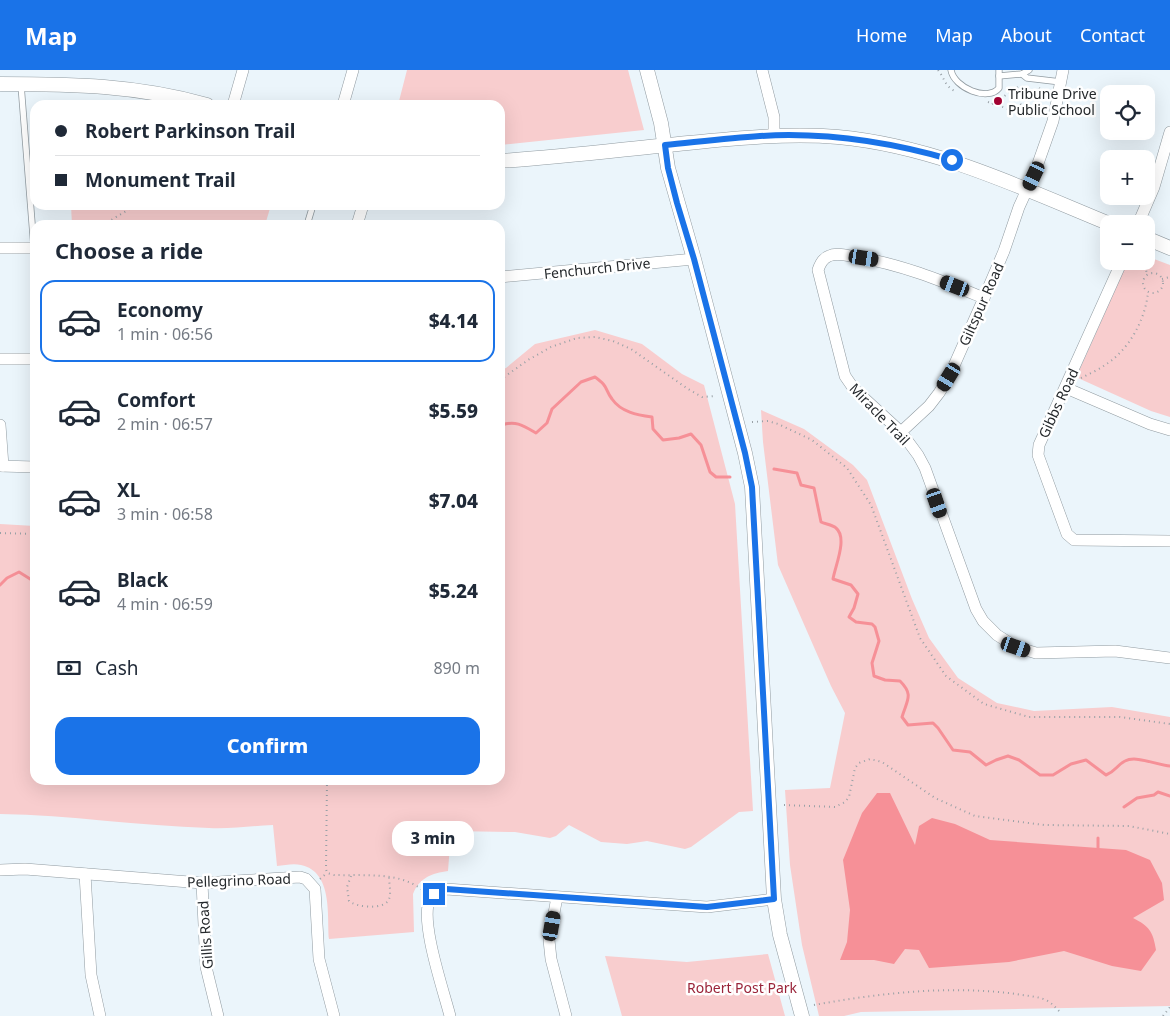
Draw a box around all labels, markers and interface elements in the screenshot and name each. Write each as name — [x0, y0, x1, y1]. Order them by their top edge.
text: Map — [25, 19, 77, 52]
text: Home — [856, 23, 907, 47]
text: Map — [935, 23, 973, 47]
text: About — [1001, 23, 1052, 47]
text: Contact — [1080, 23, 1145, 47]
place label: Tribune Drive Public School — [1008, 84, 1097, 119]
map controls — [1100, 85, 1155, 270]
button: locate — [1100, 85, 1155, 140]
marker: Tribune Drive Public School — [992, 95, 1004, 107]
text: Robert Parkinson Trail — [85, 118, 295, 144]
route start — [941, 149, 963, 171]
button: + — [1100, 150, 1155, 205]
car — [1020, 159, 1047, 193]
text: Monument Trail — [85, 167, 236, 193]
button: − — [1100, 215, 1155, 270]
text: Choose a ride — [55, 235, 203, 265]
car — [848, 248, 879, 268]
street label: Fenchurch Drive — [543, 253, 651, 283]
street label: Giltspur Road — [954, 259, 1008, 349]
car — [938, 274, 971, 298]
text: Economy — [117, 297, 203, 323]
icon: car — [57, 299, 102, 344]
text: $4.14 — [429, 308, 478, 334]
text: 1 min · 06:56 — [117, 323, 213, 345]
car — [934, 360, 963, 394]
street label: Gibbs Road — [1034, 365, 1082, 441]
street label: Miracle Trail — [846, 379, 914, 449]
text: Comfort — [117, 387, 196, 413]
icon: car — [57, 389, 102, 434]
text: $5.59 — [429, 398, 478, 424]
text: 2 min · 06:57 — [117, 413, 213, 435]
text: XL — [117, 477, 140, 503]
icon: car — [57, 479, 102, 524]
car — [925, 486, 948, 520]
text: $7.04 — [429, 488, 478, 514]
text: 3 min · 06:58 — [117, 503, 213, 525]
text: Black — [117, 567, 168, 593]
icon: car — [57, 569, 102, 614]
text: $5.24 — [429, 578, 478, 604]
text: 4 min · 06:59 — [117, 593, 213, 615]
car — [999, 635, 1032, 659]
icon: cash — [55, 654, 83, 682]
text: Cash — [95, 655, 139, 681]
text: 890 m — [433, 657, 480, 679]
button: Confirm — [55, 717, 480, 775]
callout: 3 min — [393, 822, 475, 856]
text: 3 min — [411, 827, 455, 849]
street label: Pellegrino Road — [187, 869, 291, 891]
route end — [423, 883, 445, 905]
street label: Gillis Road — [193, 900, 217, 970]
car — [542, 910, 561, 942]
park label: Robert Post Park — [687, 978, 798, 997]

